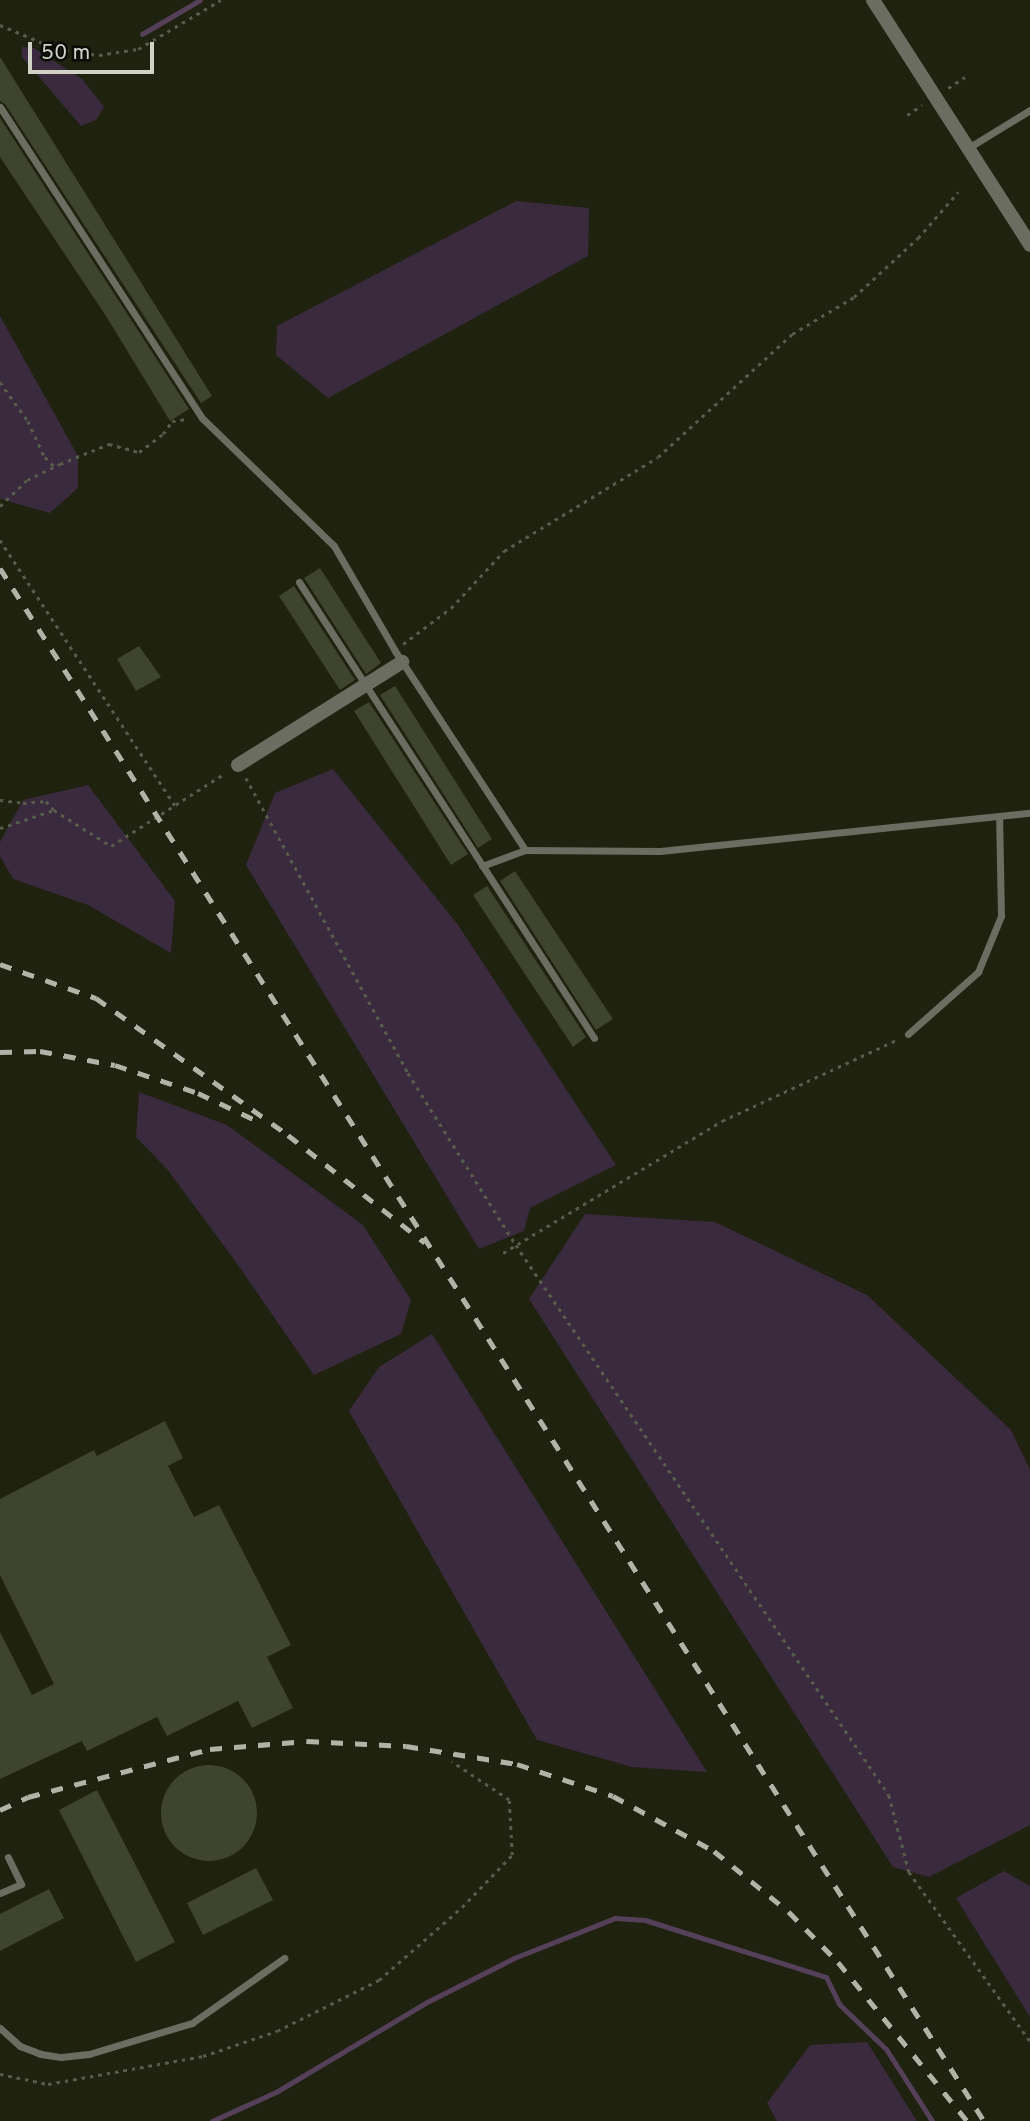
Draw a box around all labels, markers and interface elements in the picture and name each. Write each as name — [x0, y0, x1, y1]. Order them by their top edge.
scale bar — [32, 28, 158, 72]
text: 50 m — [41, 40, 90, 67]

